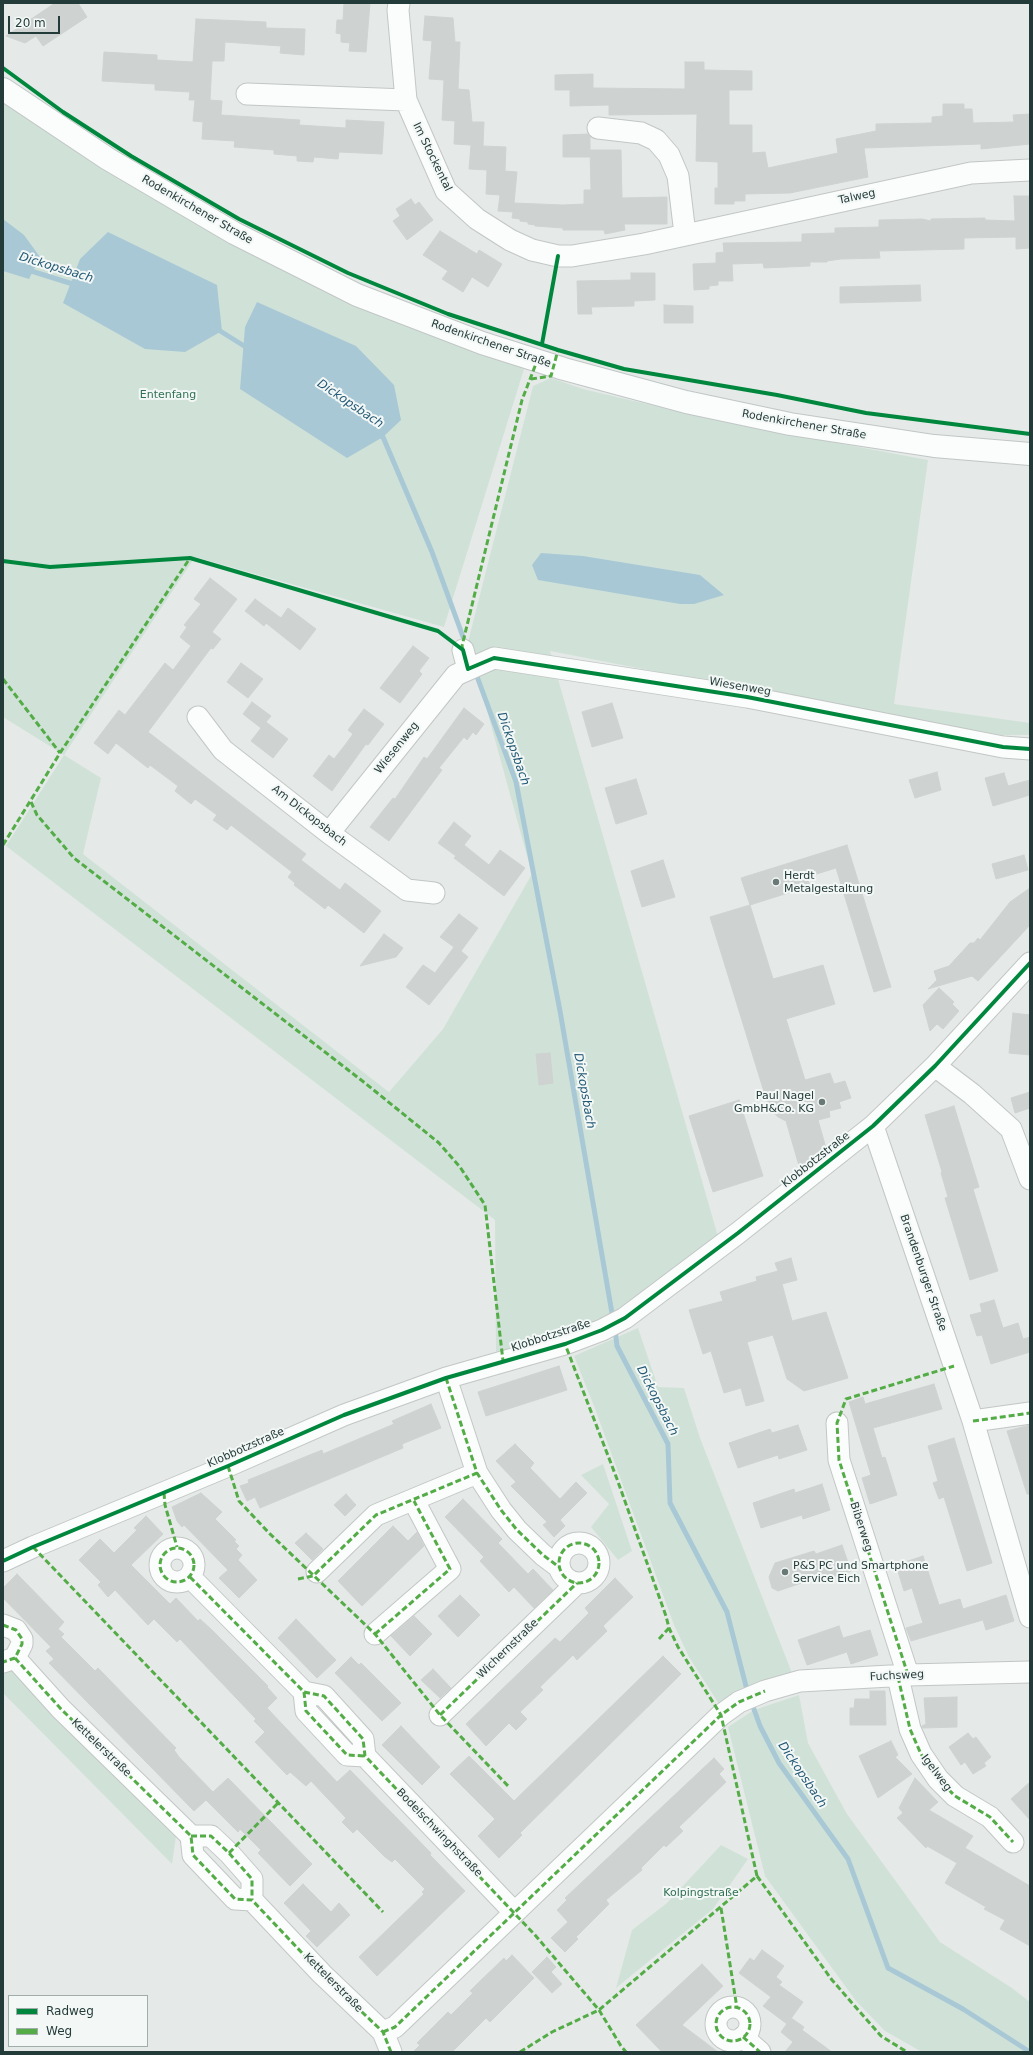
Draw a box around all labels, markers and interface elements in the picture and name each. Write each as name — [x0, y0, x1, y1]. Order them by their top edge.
scale bar — [10, 8, 62, 34]
text: 20 m — [15, 16, 46, 30]
street label: Im Stockental — [410, 120, 454, 194]
street label: Rodenkirchener Straße — [139, 173, 255, 247]
street label: Talweg — [837, 187, 877, 207]
water label: Dickopsbach — [17, 250, 95, 286]
street label: Rodenkirchener Straße — [429, 317, 553, 371]
water label: Dickopsbach — [314, 377, 386, 431]
park label: Entenfang — [140, 388, 196, 402]
street label: Rodenkirchener Straße — [741, 408, 867, 442]
street label: Wiesenweg — [708, 675, 772, 699]
water label: Dickopsbach — [494, 710, 532, 788]
street label: Wiesenweg — [372, 719, 422, 777]
street label: Am Dickopsbach — [269, 783, 349, 849]
place label: Herdt Metalgestaltung — [784, 869, 873, 895]
marker: Herdt Metalgestaltung — [771, 877, 781, 887]
water label: Dickopsbach — [570, 1052, 598, 1130]
place label: Paul Nagel GmbH&Co. KG — [734, 1089, 814, 1115]
marker: Paul Nagel GmbH&Co. KG — [817, 1097, 827, 1107]
street label: Klobbotzstraße — [779, 1129, 853, 1191]
street label: Brandenburger Straße — [897, 1213, 949, 1333]
street label: Klobbotzstraße — [510, 1317, 592, 1355]
water label: Dickopsbach — [633, 1364, 681, 1438]
street label: Klobbotzstraße — [206, 1425, 286, 1471]
street label: Biberweg — [847, 1500, 875, 1554]
place label: P&S PC und Smartphone Service Eich — [793, 1559, 929, 1585]
marker: P&S PC und Smartphone Service Eich — [780, 1567, 790, 1577]
street label: Wichernstraße — [475, 1617, 541, 1681]
street label: Fuchsweg — [870, 1668, 924, 1684]
street label: Kettelerstraße — [68, 1716, 134, 1780]
water label: Dickopsbach — [775, 1739, 829, 1811]
street label: Igelweg — [918, 1752, 954, 1794]
street label: Bodelschwinghstraße — [393, 1786, 485, 1880]
park label: Kolpingstraße — [663, 1886, 739, 1900]
street label: Kettelerstraße — [301, 1951, 365, 2015]
legend — [8, 1995, 148, 2047]
text: Radweg — [46, 2004, 94, 2018]
text: Weg — [46, 2024, 72, 2038]

